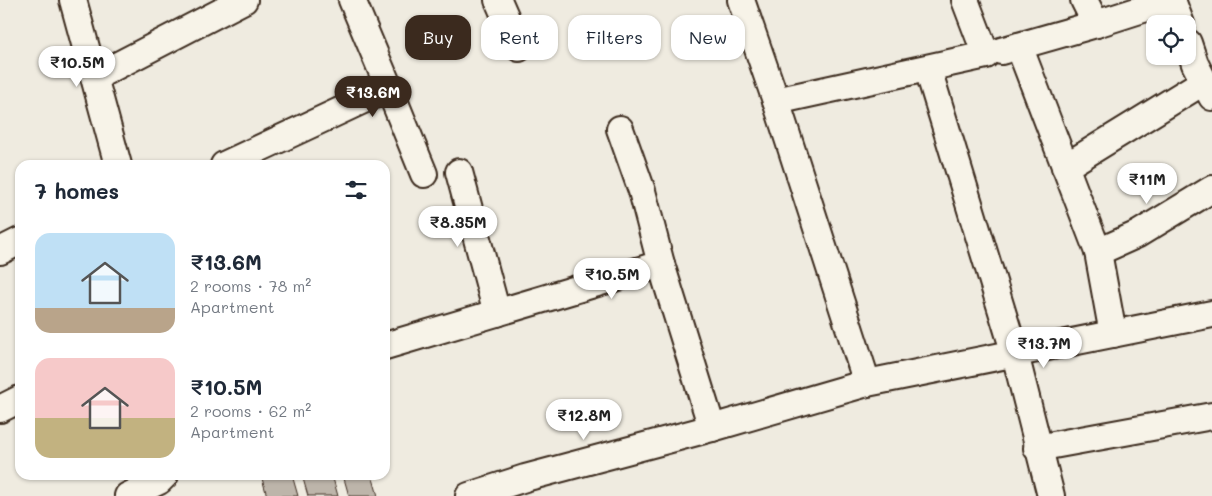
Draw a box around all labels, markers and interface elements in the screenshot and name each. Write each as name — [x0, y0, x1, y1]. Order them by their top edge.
chip: Buy — [405, 15, 471, 60]
chip: Rent — [481, 15, 558, 60]
chip: Filters — [568, 15, 661, 60]
chip: New — [671, 15, 745, 60]
map controls — [1146, 15, 1196, 65]
button: locate — [1146, 15, 1196, 65]
pin: ₹10.5M — [36, 46, 118, 88]
text: ₹10.5M — [49, 51, 105, 72]
pin: ₹13.6M — [332, 76, 414, 118]
text: ₹13.6M — [346, 81, 400, 102]
pin: ₹11M — [1117, 162, 1177, 205]
text: ₹11M — [1128, 168, 1166, 189]
icon: filters — [342, 176, 370, 204]
text: 7 homes — [35, 177, 119, 204]
pin: ₹8.35M — [417, 206, 499, 248]
text: ₹8.35M — [429, 211, 487, 232]
text: ₹13.6M — [190, 248, 262, 275]
icon: home — [75, 253, 135, 313]
pin: ₹10.5M — [571, 258, 653, 300]
text: ₹10.5M — [584, 263, 640, 284]
text: 2 rooms · 78 m² — [190, 275, 311, 296]
text: Apartment — [190, 296, 275, 317]
pin: ₹13.7M — [1003, 326, 1085, 369]
text: ₹13.7M — [1017, 332, 1071, 353]
text: ₹10.5M — [190, 373, 262, 400]
icon: home — [75, 378, 135, 438]
pin: ₹12.8M — [543, 398, 625, 441]
text: 2 rooms · 62 m² — [190, 400, 311, 421]
text: ₹12.8M — [557, 404, 611, 425]
text: Apartment — [190, 421, 275, 442]

